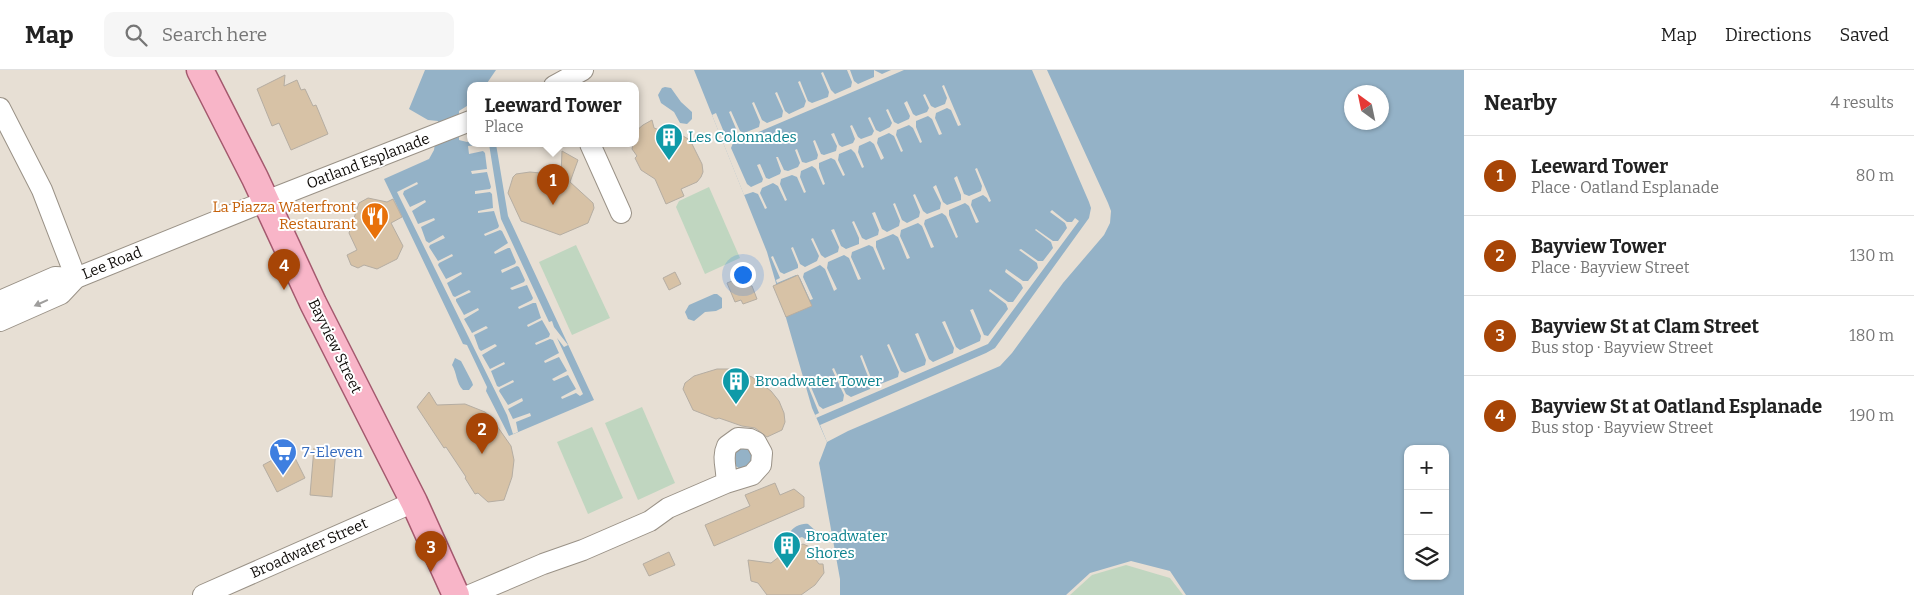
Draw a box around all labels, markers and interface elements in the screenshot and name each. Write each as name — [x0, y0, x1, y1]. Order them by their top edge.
search box — [104, 12, 454, 57]
text: Map — [25, 21, 74, 49]
icon: search — [122, 21, 150, 49]
text: Search here — [162, 23, 267, 46]
text: Map — [1661, 24, 1697, 46]
text: Directions — [1725, 24, 1812, 46]
text: Saved — [1840, 24, 1889, 46]
popup — [467, 82, 639, 147]
north arrow — [1344, 85, 1389, 130]
text: Nearby — [1484, 90, 1557, 116]
text: 4 results — [1831, 93, 1894, 112]
text: Leeward Tower — [484, 94, 622, 117]
text: Place — [484, 117, 524, 136]
building icon: Les Colonnades — [654, 122, 684, 161]
place label: Les Colonnades — [688, 128, 797, 146]
street label: Oatland Esplanade — [304, 129, 432, 193]
text: Leeward Tower — [1531, 155, 1668, 178]
pin: 1 — [537, 164, 569, 205]
text: 1 — [1497, 166, 1503, 185]
text: 80 m — [1856, 166, 1894, 185]
text: Place · Oatland Esplanade — [1531, 178, 1719, 197]
place label: La Piazza Waterfront Restaurant — [212, 198, 357, 233]
restaurant icon: La Piazza Waterfront Restaurant — [360, 201, 390, 240]
text: Bayview Tower — [1531, 235, 1666, 258]
street label: Lee Road — [80, 243, 145, 283]
text: 2 — [1495, 246, 1505, 265]
text: 130 m — [1850, 246, 1894, 265]
pin: 4 — [268, 249, 300, 290]
text: Place · Bayview Street — [1531, 258, 1690, 277]
your location — [730, 262, 756, 288]
street label: Bayview Street — [304, 296, 366, 397]
one-way arrow — [34, 299, 48, 307]
text: Bayview St at Clam Street — [1531, 315, 1759, 338]
text: 3 — [1495, 326, 1505, 345]
text: 180 m — [1849, 326, 1894, 345]
text: Bus stop · Bayview Street — [1531, 338, 1713, 357]
building icon: Broadwater Tower — [721, 366, 751, 405]
place label: Broadwater Tower — [755, 372, 882, 390]
text: Bayview St at Oatland Esplanade — [1531, 395, 1822, 418]
text: 4 — [1495, 406, 1505, 425]
text: 190 m — [1849, 406, 1894, 425]
pin: 2 — [466, 413, 498, 454]
text: Bus stop · Bayview Street — [1531, 418, 1713, 437]
supermarket icon: 7-Eleven — [268, 437, 298, 476]
place label: 7-Eleven — [302, 443, 363, 461]
map controls — [1404, 445, 1449, 580]
button: + — [1404, 445, 1449, 490]
button: − — [1404, 490, 1449, 535]
street label: Broadwater Street — [248, 514, 371, 582]
place label: Broadwater Shores — [806, 527, 887, 562]
building icon: Broadwater Shores — [772, 530, 802, 569]
pin: 3 — [415, 531, 447, 572]
button: layers — [1404, 535, 1449, 580]

